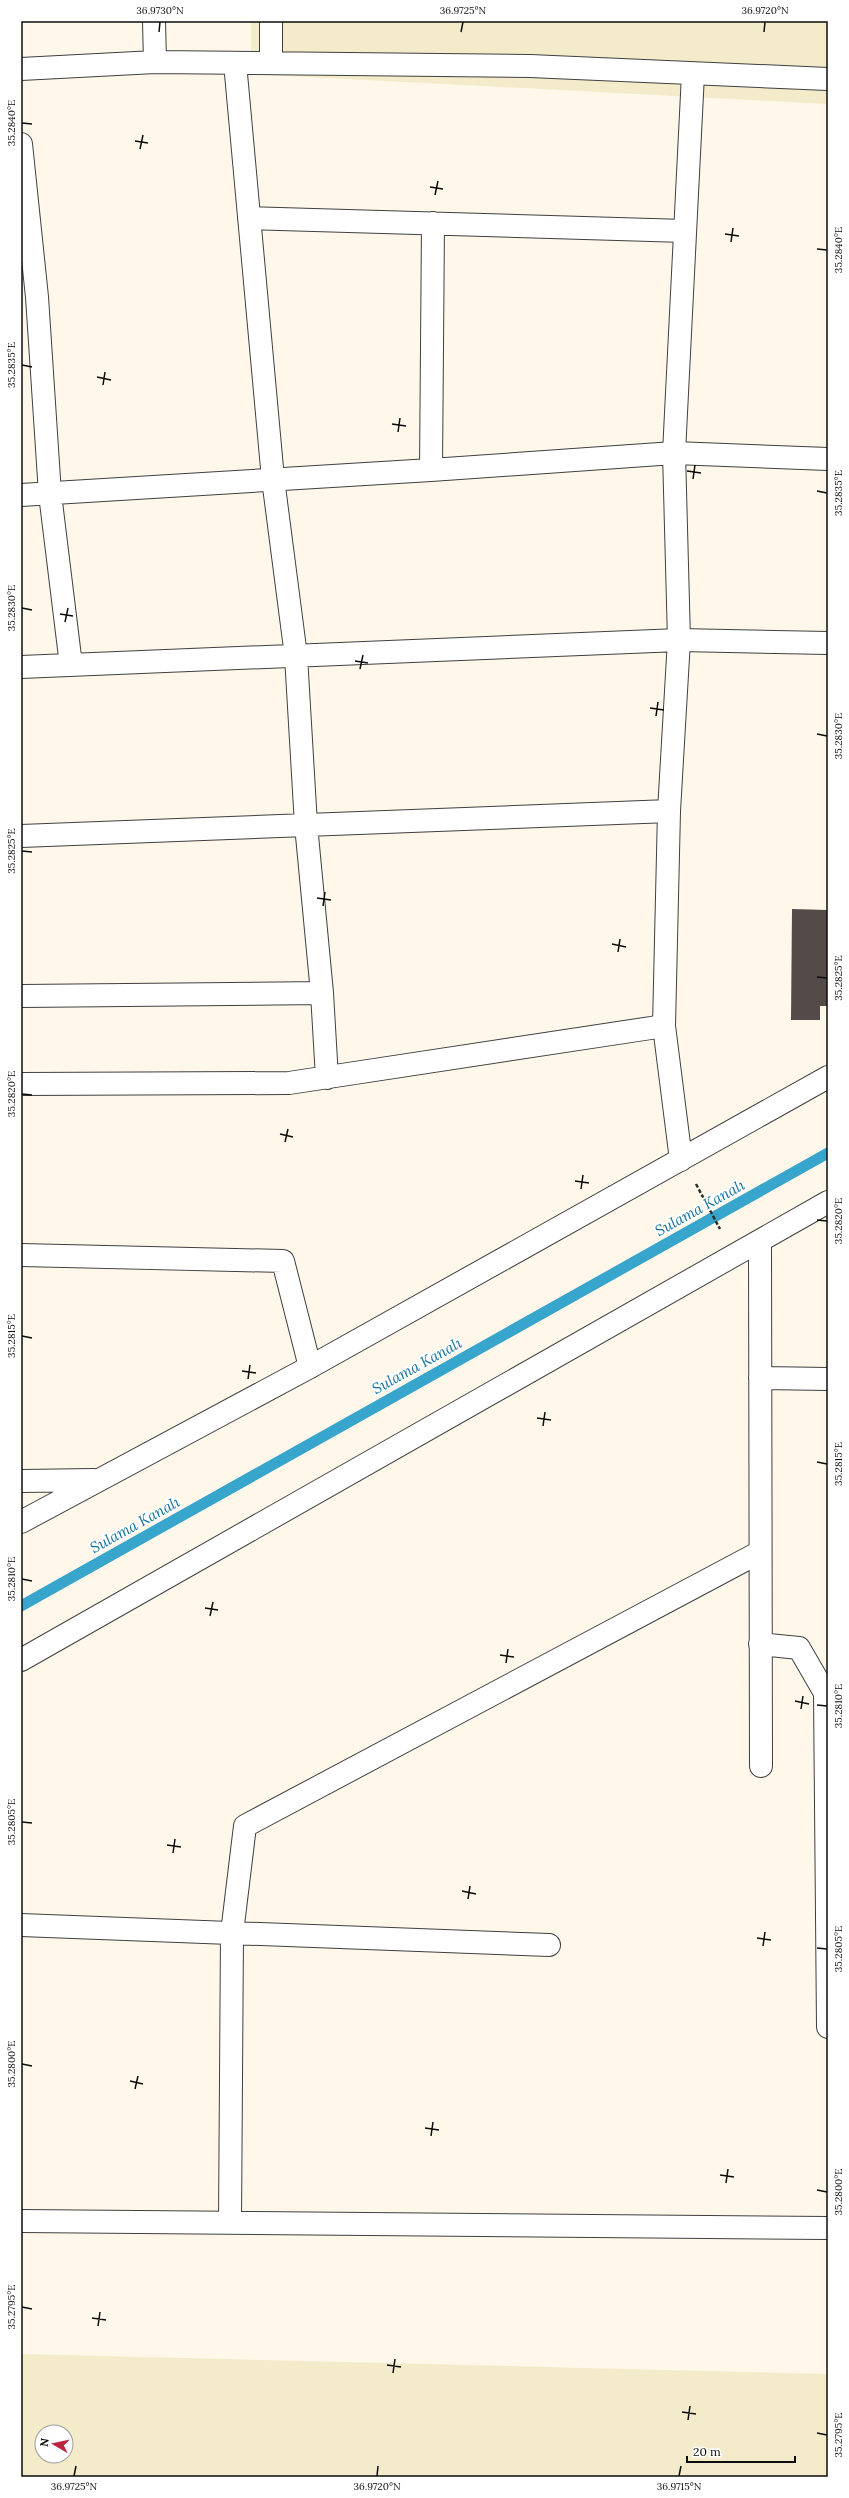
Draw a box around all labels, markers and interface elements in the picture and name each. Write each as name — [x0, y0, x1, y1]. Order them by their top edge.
text: 36.9730°N — [136, 4, 184, 17]
text: 36.9725°N — [440, 4, 487, 17]
text: 36.9720°N — [741, 4, 789, 17]
text: 35.2840°E — [5, 100, 18, 146]
text: 35.2840°E — [832, 227, 845, 273]
text: 35.2835°E — [5, 342, 18, 388]
text: 35.2835°E — [832, 470, 845, 516]
text: 35.2830°E — [5, 585, 18, 631]
text: 35.2830°E — [832, 713, 845, 759]
text: 35.2825°E — [5, 828, 18, 874]
text: 35.2825°E — [832, 955, 845, 1001]
text: 35.2820°E — [5, 1071, 18, 1117]
water label: Sulama Kanalı — [652, 1175, 748, 1240]
text: 35.2820°E — [832, 1198, 845, 1244]
text: 35.2815°E — [5, 1314, 18, 1358]
water label: Sulama Kanalı — [369, 1333, 465, 1398]
text: 35.2815°E — [832, 1442, 845, 1486]
water label: Sulama Kanalı — [87, 1492, 183, 1557]
text: 35.2810°E — [5, 1557, 18, 1601]
text: 35.2810°E — [832, 1684, 845, 1728]
text: 35.2805°E — [5, 1799, 18, 1845]
text: 35.2805°E — [832, 1926, 845, 1972]
text: 35.2800°E — [5, 2040, 18, 2088]
text: 35.2800°E — [832, 2168, 845, 2216]
text: 35.2795°E — [5, 2285, 18, 2329]
text: 35.2795°E — [832, 2413, 845, 2457]
north arrow — [34, 2424, 74, 2464]
text: N — [37, 2437, 52, 2448]
scale bar — [687, 2438, 795, 2464]
text: 20 m — [693, 2444, 721, 2459]
text: 36.9725°N — [51, 2480, 98, 2493]
text: 36.9720°N — [353, 2480, 401, 2493]
text: 36.9715°N — [657, 2480, 702, 2493]

